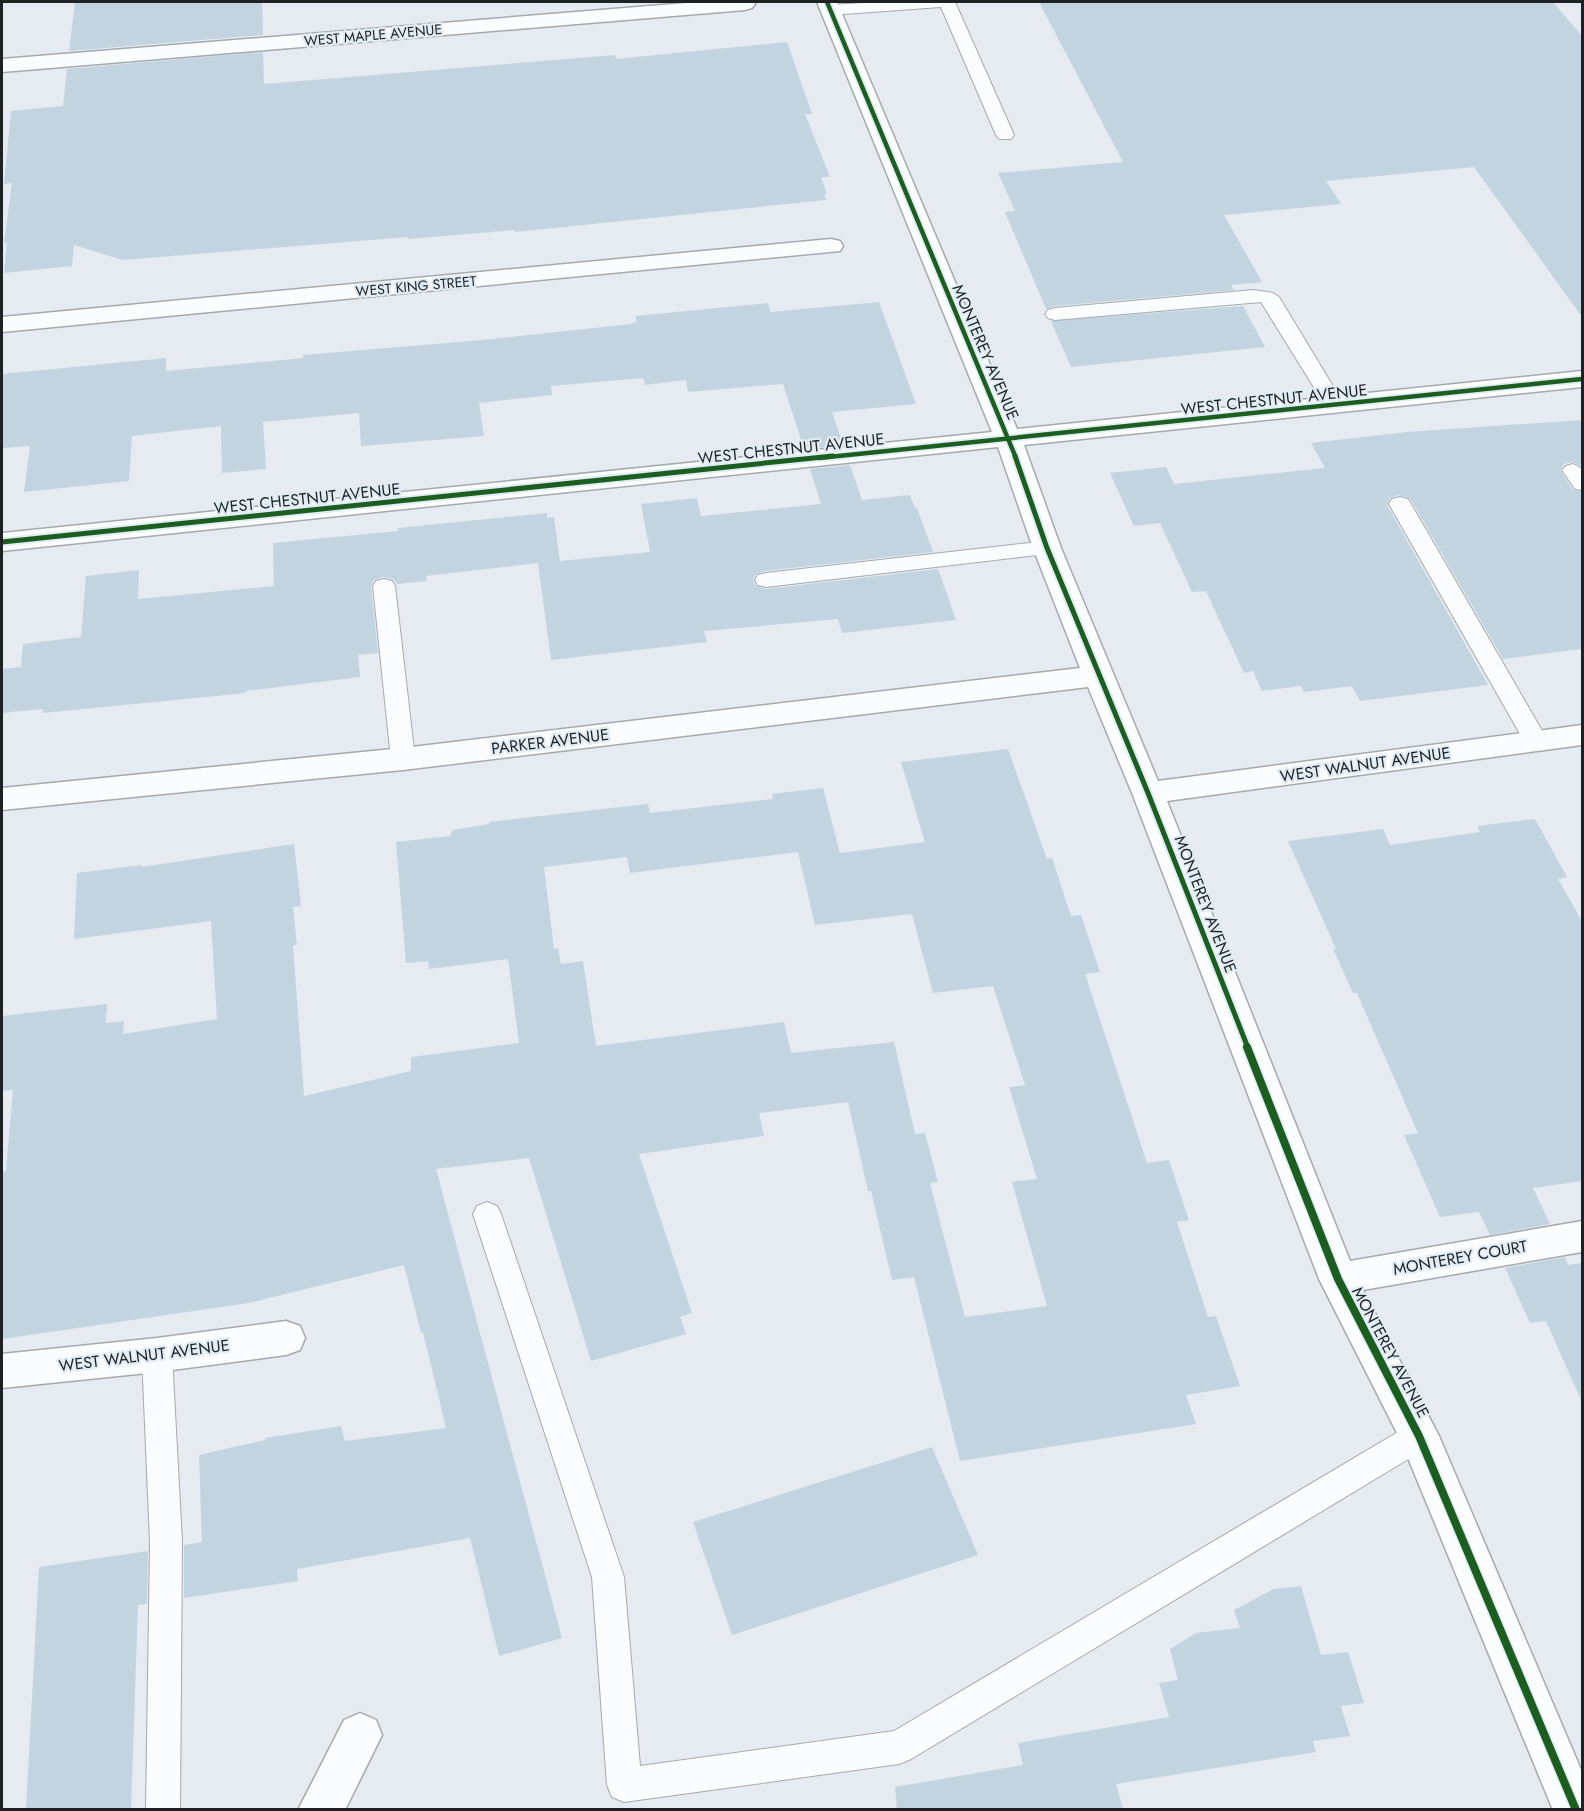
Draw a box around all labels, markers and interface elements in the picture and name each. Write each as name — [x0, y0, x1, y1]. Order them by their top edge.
street label: WEST MAPLE AVENUE — [303, 19, 443, 51]
street label: WEST KING STREET — [355, 271, 478, 301]
street label: MONTEREY AVENUE — [947, 281, 1025, 424]
street label: WEST CHESTNUT AVENUE — [1180, 378, 1368, 421]
street label: WEST CHESTNUT AVENUE — [697, 427, 885, 470]
street label: WEST CHESTNUT AVENUE — [213, 477, 401, 520]
street label: PARKER AVENUE — [490, 723, 610, 760]
street label: WEST WALNUT AVENUE — [1278, 741, 1452, 788]
street label: MONTEREY AVENUE — [1169, 832, 1242, 976]
street label: MONTEREY COURT — [1391, 1234, 1529, 1281]
street label: MONTEREY AVENUE — [1346, 1283, 1435, 1422]
street label: WEST WALNUT AVENUE — [57, 1334, 231, 1377]

